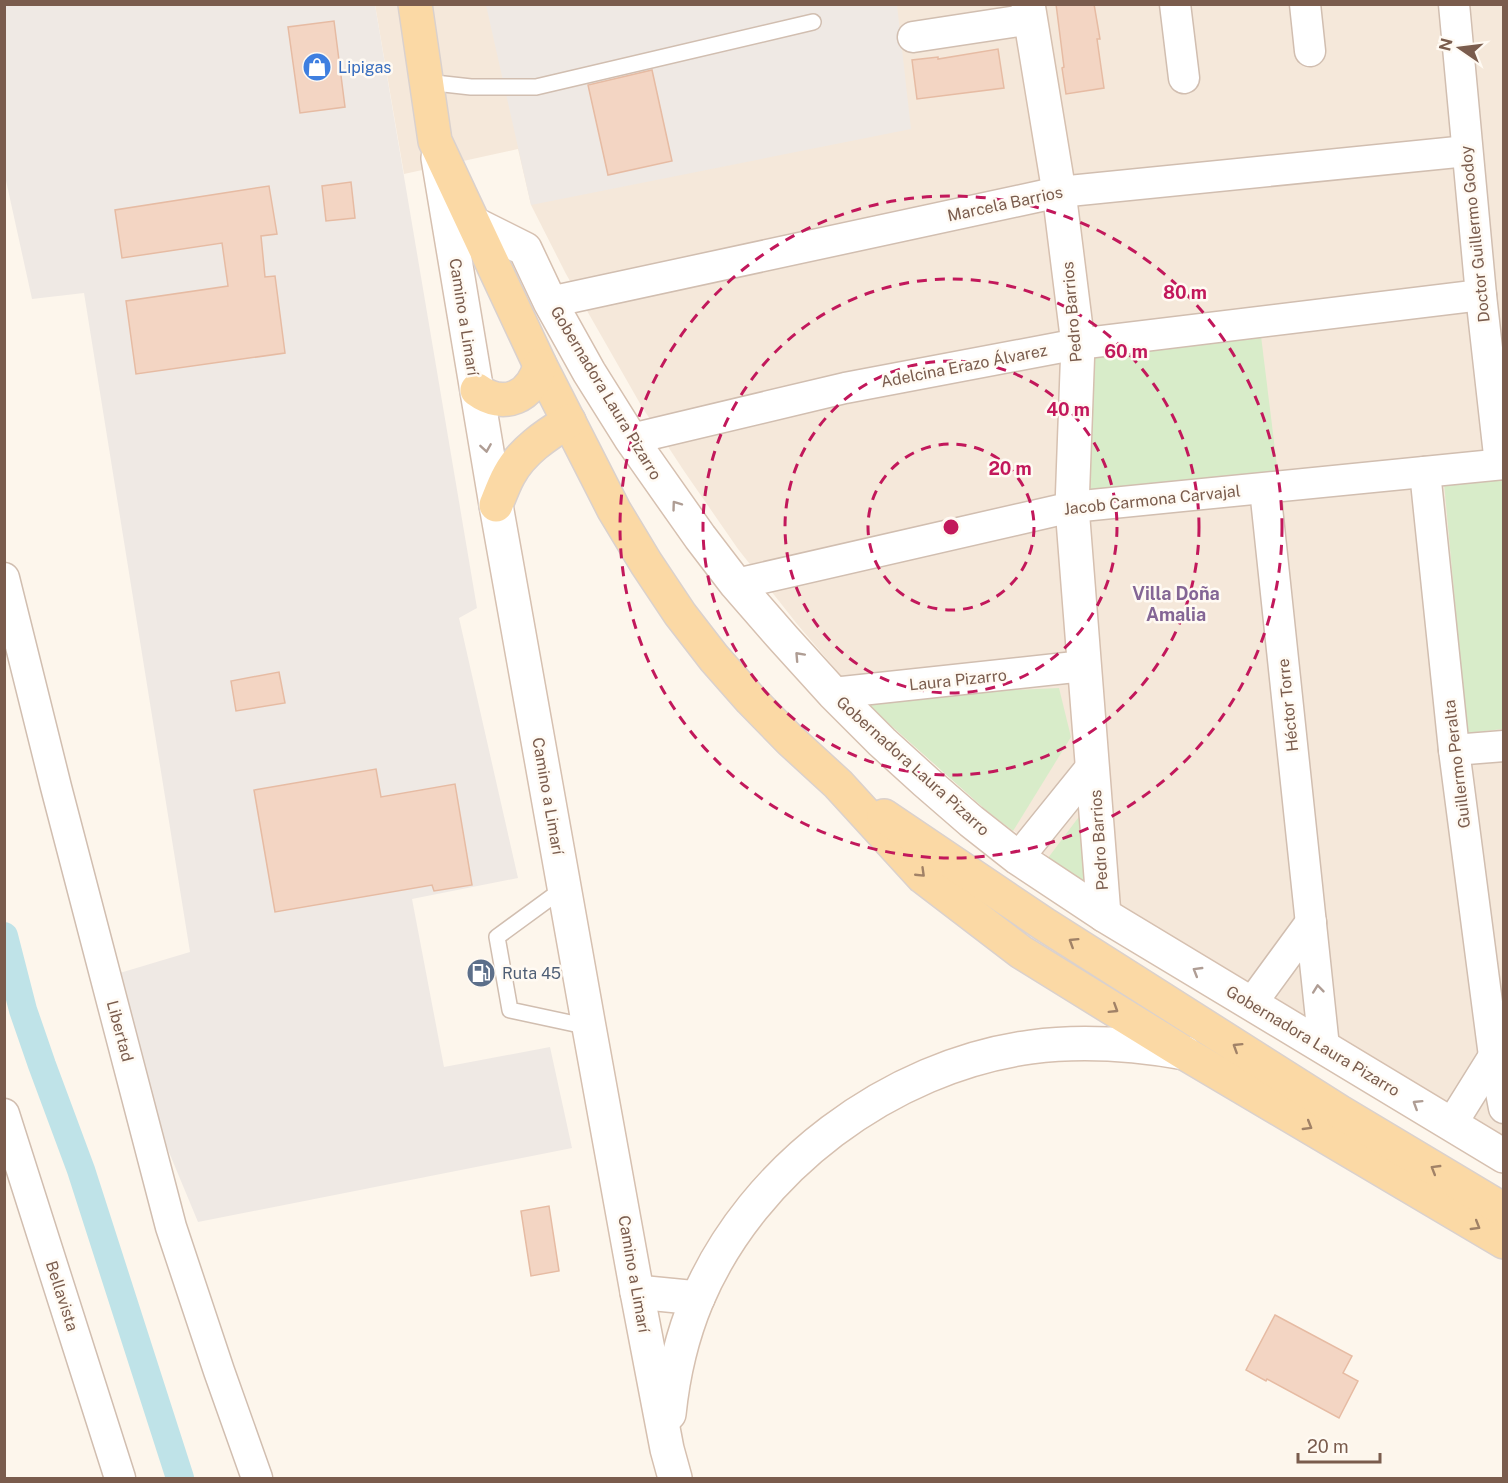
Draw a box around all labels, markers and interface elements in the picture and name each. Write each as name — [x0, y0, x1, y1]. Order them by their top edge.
north arrow — [1430, 18, 1490, 78]
text: N — [1435, 36, 1457, 53]
shop icon: Lipigas — [301, 51, 333, 83]
place label: Lipigas — [338, 58, 391, 77]
street label: Doctor Guillermo Godoy — [1456, 144, 1494, 323]
street label: Marcela Barrios — [946, 182, 1064, 226]
street label: Camino a Limarí — [445, 257, 483, 378]
street label: Pedro Barrios — [1058, 261, 1086, 363]
text: 80 m — [1163, 282, 1207, 303]
street label: Gobernadora Laura Pizarro — [547, 303, 665, 483]
street label: Adelcina Erazo Álvarez — [879, 340, 1049, 391]
text: 60 m — [1104, 341, 1148, 362]
text: 40 m — [1046, 399, 1090, 420]
one-way arrow — [479, 442, 492, 452]
text: 20 m — [988, 458, 1032, 479]
street label: Jacob Carmona Carvajal — [1063, 481, 1242, 519]
one-way arrow — [672, 500, 683, 511]
centre of rings — [941, 517, 961, 537]
district label: Villa Doña Amalia — [1132, 583, 1220, 625]
one-way arrow — [795, 652, 806, 663]
street label: Héctor Torre — [1274, 657, 1302, 753]
street label: Laura Pizarro — [908, 665, 1008, 695]
street label: Gobernadora Laura Pizarro — [833, 692, 993, 840]
street label: Guillermo Peralta — [1440, 699, 1474, 829]
street label: Camino a Limarí — [528, 736, 568, 857]
street label: Pedro Barrios — [1086, 789, 1112, 891]
one-way arrow — [913, 866, 924, 877]
one-way arrow — [1068, 939, 1079, 950]
fuel station icon: Ruta 45 — [465, 957, 497, 989]
place label: Ruta 45 — [502, 964, 561, 983]
one-way arrow — [1193, 966, 1203, 978]
street label: Gobernadora Laura Pizarro — [1223, 982, 1403, 1100]
one-way arrow — [1312, 984, 1325, 993]
street label: Libertad — [103, 998, 137, 1064]
one-way arrow — [1108, 1002, 1118, 1014]
one-way arrow — [1233, 1042, 1243, 1054]
one-way arrow — [1413, 1101, 1424, 1112]
one-way arrow — [1302, 1119, 1313, 1131]
one-way arrow — [1431, 1165, 1441, 1177]
street label: Camino a Limarí — [614, 1214, 654, 1335]
one-way arrow — [1470, 1218, 1480, 1230]
street label: Bellavista — [42, 1258, 82, 1334]
scale bar — [1298, 1426, 1380, 1464]
text: 20 m — [1307, 1436, 1349, 1457]

